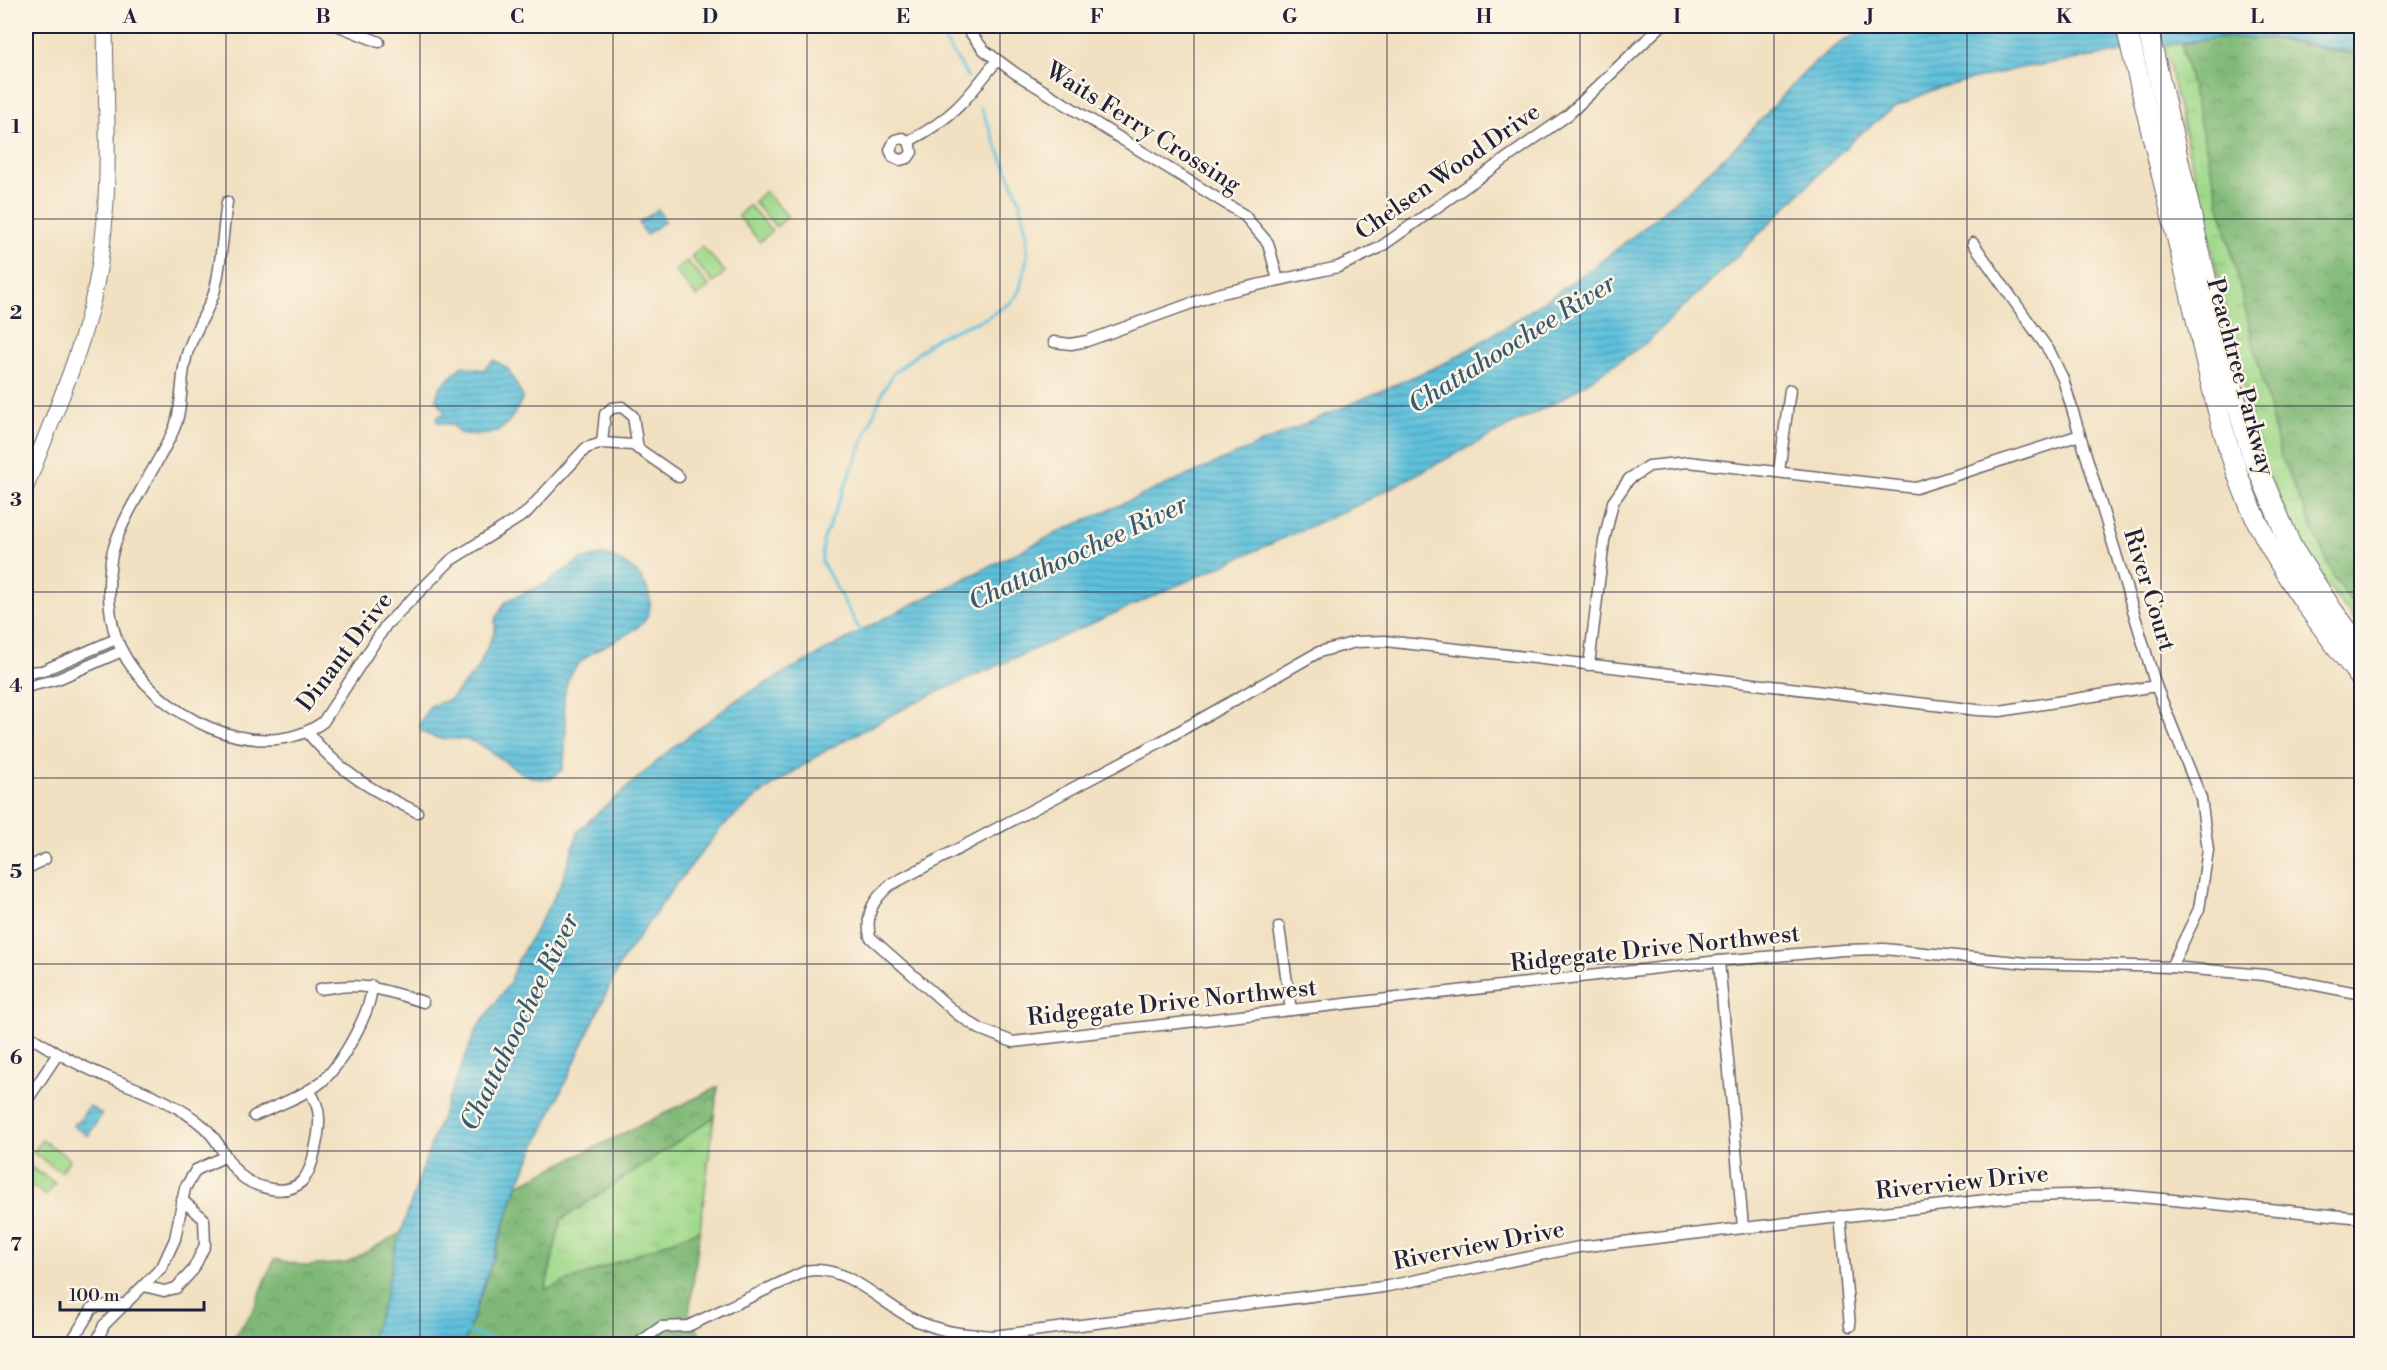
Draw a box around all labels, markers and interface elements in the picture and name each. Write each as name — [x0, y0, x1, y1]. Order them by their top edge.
text: A — [122, 5, 138, 30]
text: B — [315, 5, 331, 30]
text: C — [510, 5, 524, 30]
text: D — [702, 5, 718, 30]
text: E — [896, 5, 910, 30]
text: F — [1090, 5, 1104, 30]
text: G — [1282, 5, 1298, 30]
text: H — [1476, 5, 1493, 30]
text: I — [1673, 5, 1681, 30]
text: J — [1863, 5, 1874, 30]
text: K — [2056, 5, 2073, 30]
text: L — [2250, 5, 2264, 30]
street label: Waits Ferry Crossing — [1039, 55, 1247, 201]
street label: Chelsen Wood Drive — [1350, 97, 1546, 247]
text: 1 — [11, 115, 21, 140]
water label: Chattahoochee River — [1402, 267, 1622, 421]
street label: Peachtree Parkway — [2199, 275, 2281, 479]
text: 2 — [10, 301, 22, 326]
text: 3 — [10, 488, 22, 513]
water label: Chattahoochee River — [963, 488, 1194, 618]
street label: River Court — [2116, 525, 2182, 655]
street label: Dinant Drive — [290, 586, 400, 718]
text: 4 — [9, 674, 23, 699]
text: 5 — [10, 860, 22, 885]
water label: Chattahoochee River — [453, 907, 587, 1136]
street label: Ridgegate Drive Northwest — [1509, 919, 1802, 979]
street label: Ridgegate Drive Northwest — [1026, 973, 1319, 1033]
text: 6 — [10, 1046, 23, 1071]
street label: Riverview Drive — [1874, 1159, 2050, 1207]
street label: Riverview Drive — [1391, 1215, 1567, 1277]
text: 7 — [10, 1233, 22, 1258]
scale bar — [60, 1274, 204, 1312]
text: 100 m — [69, 1284, 120, 1307]

